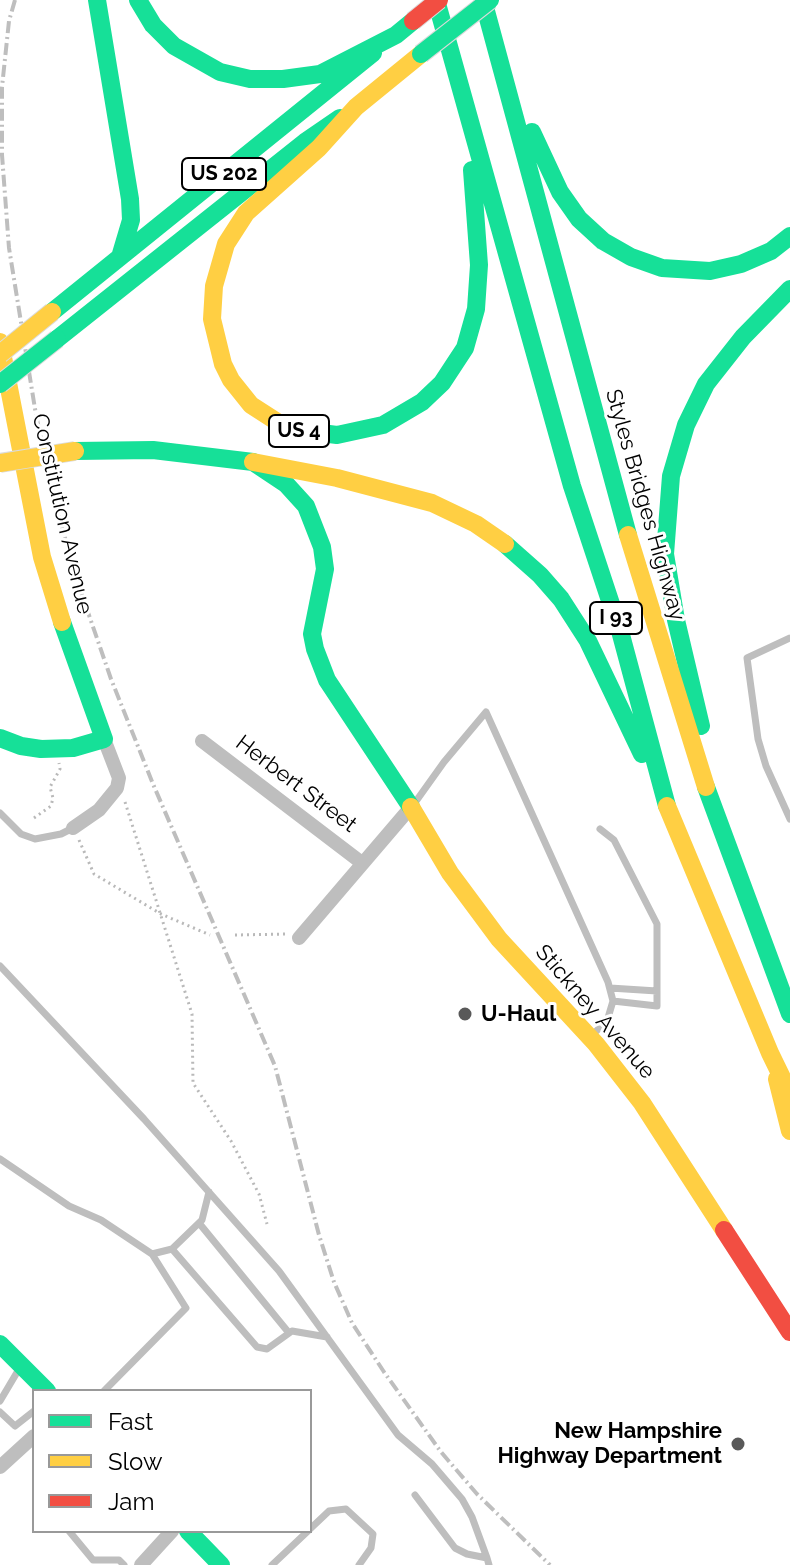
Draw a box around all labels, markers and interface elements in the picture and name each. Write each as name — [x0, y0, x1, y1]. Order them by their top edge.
road number: US 202 — [182, 158, 266, 190]
street label: Styles Bridges Highway — [599, 386, 691, 624]
street label: Constitution Avenue — [26, 411, 98, 617]
road number: US 4 — [269, 415, 329, 447]
road number: I 93 — [590, 602, 642, 634]
street label: Herbert Street — [230, 730, 362, 838]
street label: Stickney Avenue — [530, 939, 660, 1085]
place label: U-Haul — [481, 1001, 556, 1027]
marker: U-Haul — [456, 1005, 474, 1023]
legend — [32, 1389, 312, 1533]
text: Fast — [108, 1407, 153, 1436]
place label: New Hampshire Highway Department — [497, 1418, 722, 1470]
marker: New Hampshire Highway Department — [729, 1435, 747, 1453]
text: Slow — [108, 1447, 162, 1476]
text: Jam — [108, 1487, 154, 1516]

